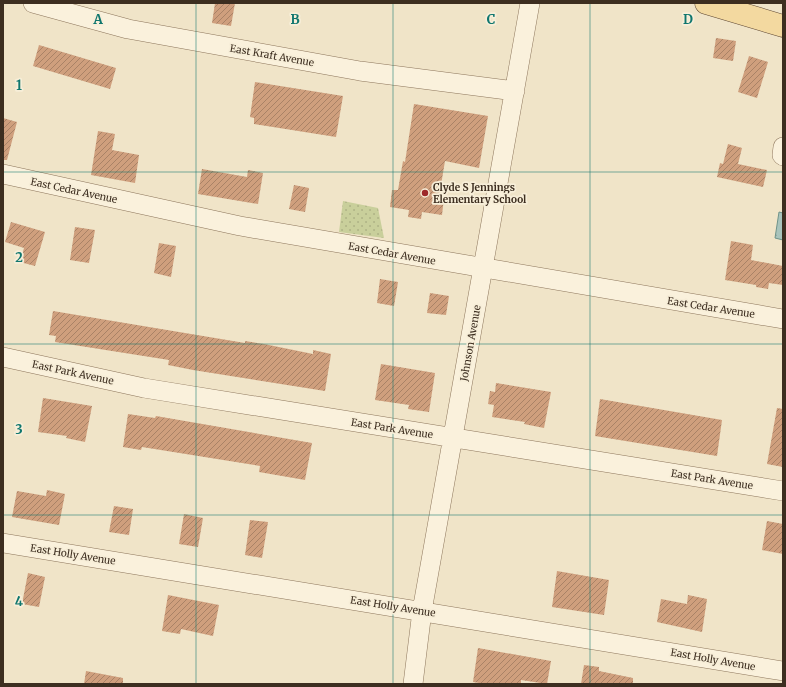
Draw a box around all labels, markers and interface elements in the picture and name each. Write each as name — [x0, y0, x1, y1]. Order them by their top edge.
text: A — [92, 11, 103, 28]
text: B — [290, 11, 300, 28]
text: C — [487, 11, 496, 28]
text: D — [683, 11, 693, 28]
street label: East Kraft Avenue — [229, 42, 315, 69]
text: 1 — [16, 77, 22, 94]
street label: East Cedar Avenue — [29, 175, 119, 206]
place label: Clyde S Jennings Elementary School — [433, 181, 527, 206]
marker: Clyde S Jennings Elementary School — [420, 188, 430, 198]
street label: East Cedar Avenue — [347, 239, 437, 268]
text: 2 — [15, 249, 23, 266]
street label: East Cedar Avenue — [666, 294, 756, 321]
street label: Johnson Avenue — [457, 304, 484, 383]
street label: East Park Avenue — [31, 358, 115, 387]
street label: East Park Avenue — [350, 416, 434, 441]
text: 3 — [15, 421, 23, 438]
street label: East Park Avenue — [670, 467, 754, 492]
street label: East Holly Avenue — [29, 541, 116, 568]
text: 4 — [15, 593, 24, 610]
street label: East Holly Avenue — [349, 593, 436, 620]
street label: East Holly Avenue — [669, 646, 756, 673]

